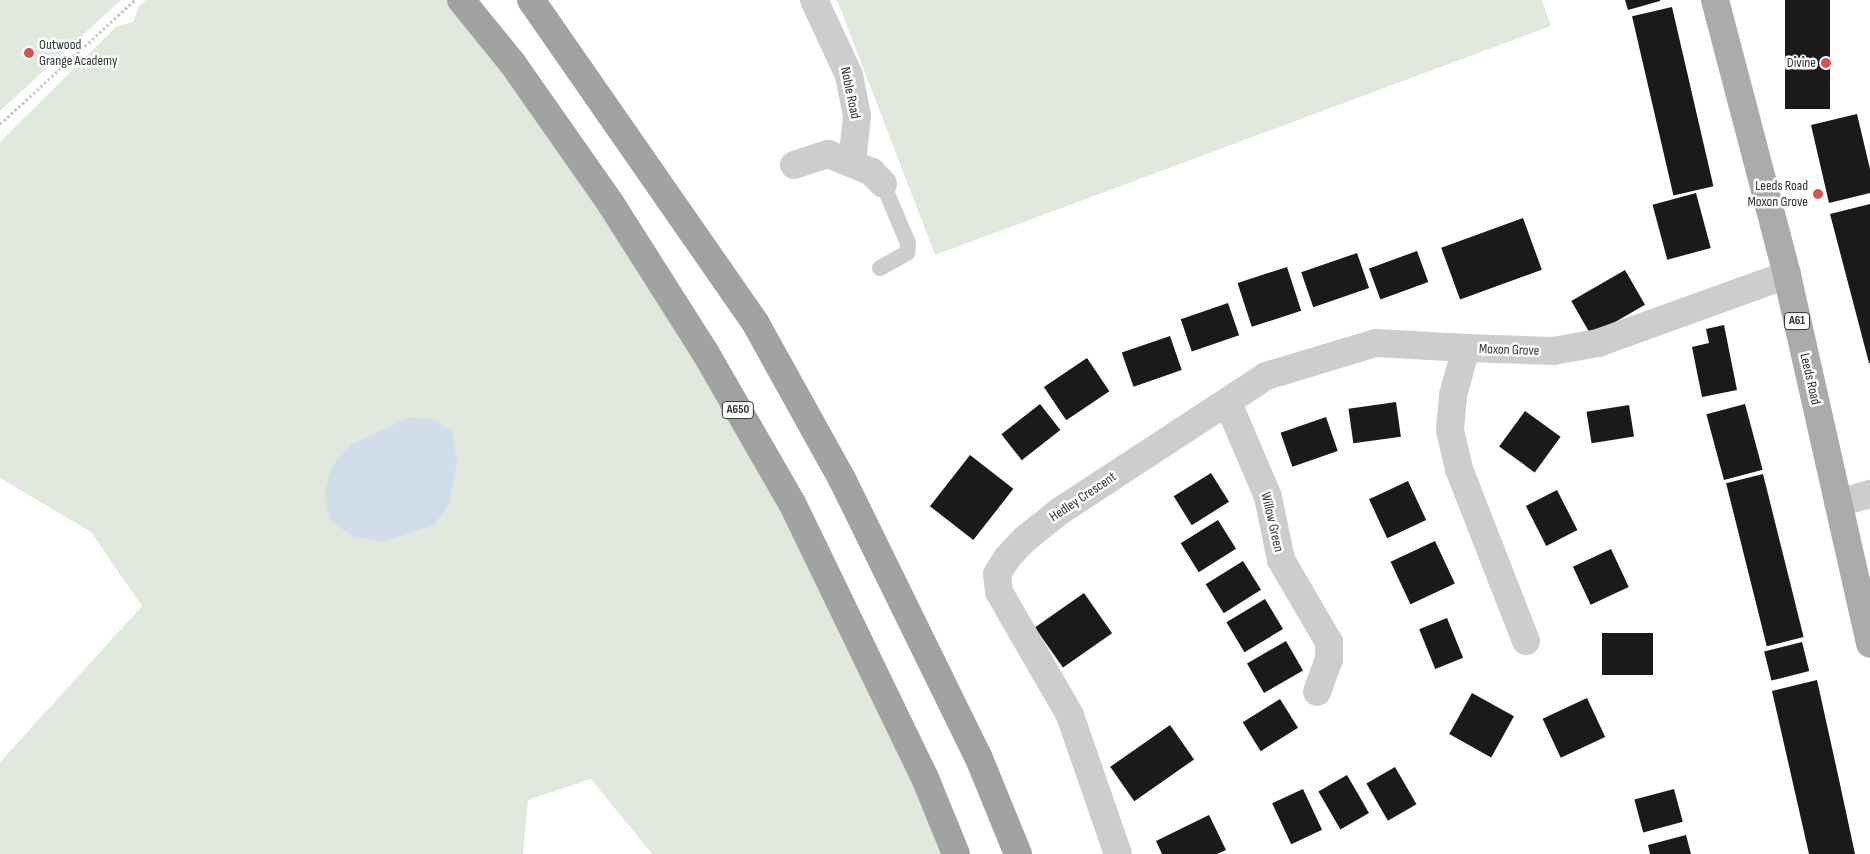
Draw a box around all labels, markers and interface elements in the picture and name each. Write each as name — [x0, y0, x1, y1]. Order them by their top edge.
place label: Outwood Grange Academy — [39, 37, 117, 70]
marker: Outwood Grange Academy — [23, 47, 35, 59]
place label: Divine — [1787, 55, 1816, 71]
marker: Divine — [1820, 57, 1832, 69]
street label: Noble Road — [836, 66, 864, 120]
place label: Leeds Road Moxon Grove — [1748, 178, 1808, 210]
marker: Leeds Road Moxon Grove — [1812, 188, 1824, 200]
road number: A61 — [1783, 312, 1811, 331]
street label: Moxon Grove — [1478, 341, 1540, 359]
street label: Leeds Road — [1796, 351, 1824, 407]
road number: A650 — [722, 400, 754, 420]
street label: Hedley Crescent — [1046, 468, 1120, 526]
street label: Willow Green — [1257, 490, 1287, 554]

